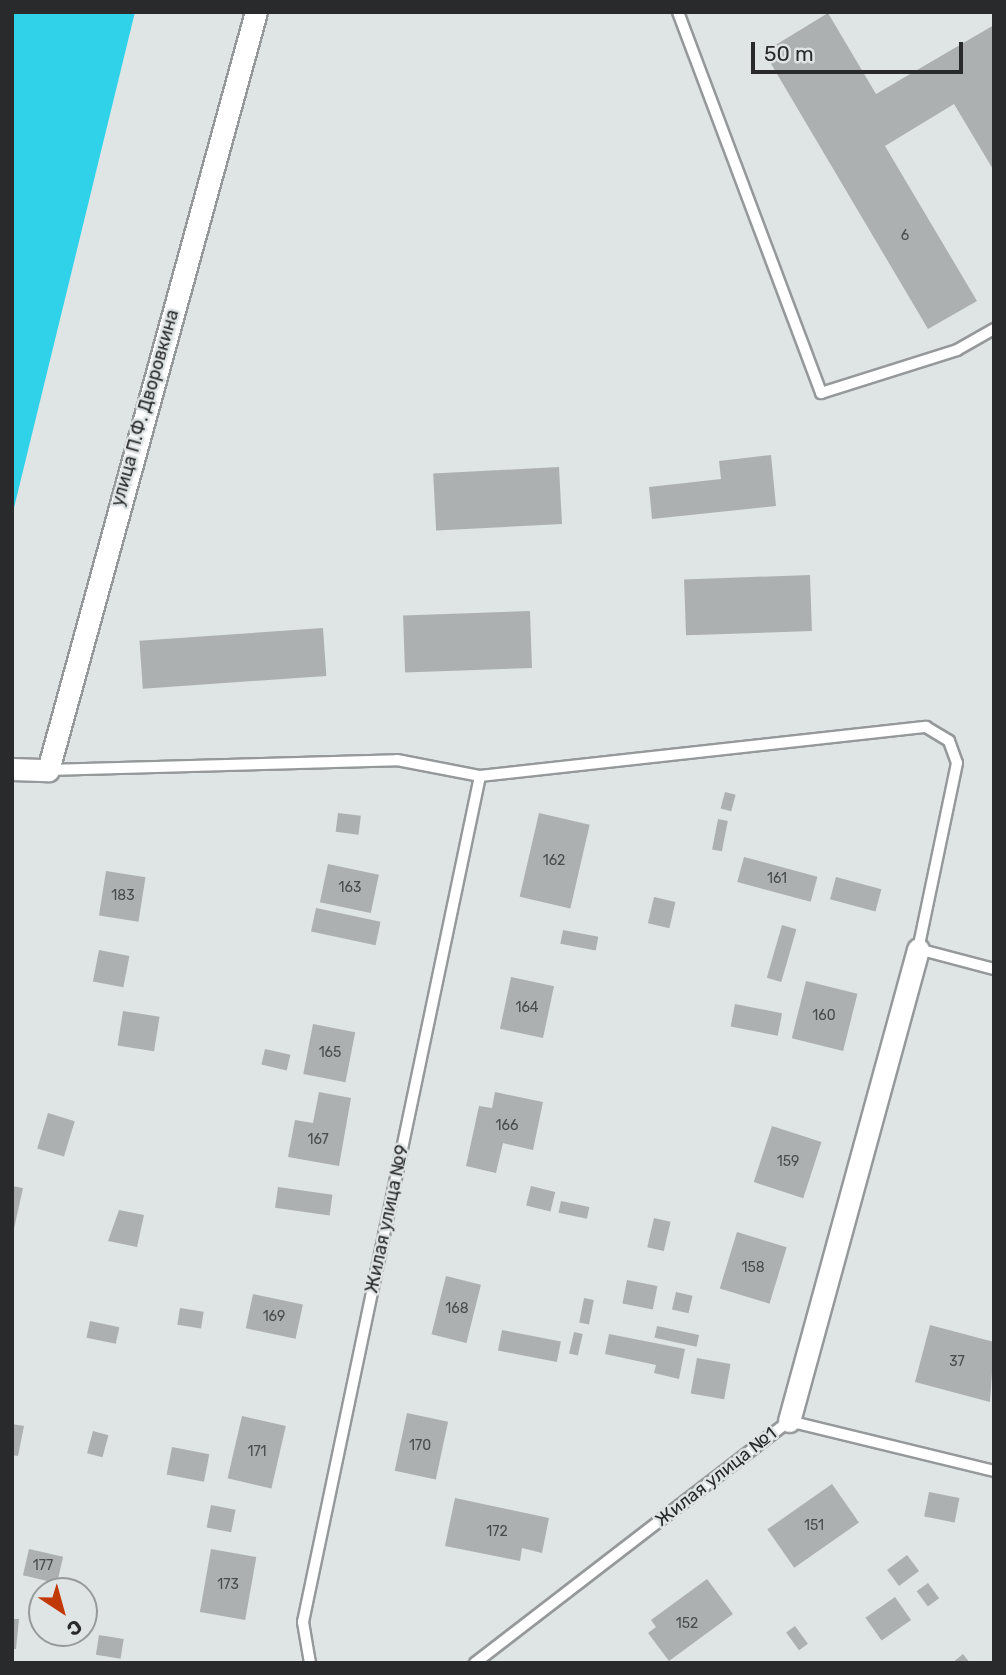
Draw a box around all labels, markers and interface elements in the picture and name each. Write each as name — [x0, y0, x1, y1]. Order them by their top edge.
scale bar — [754, 28, 966, 72]
text: 50 m — [764, 41, 814, 66]
house number: 6 — [901, 228, 909, 244]
street label: улица П.Ф. Дворовкина — [107, 307, 183, 509]
house number: 162 — [543, 853, 565, 869]
house number: 161 — [767, 871, 787, 887]
house number: 163 — [339, 880, 361, 896]
house number: 183 — [111, 888, 135, 904]
house number: 164 — [515, 1000, 539, 1016]
house number: 160 — [812, 1008, 836, 1024]
house number: 165 — [319, 1045, 341, 1061]
house number: 166 — [496, 1118, 518, 1134]
house number: 167 — [307, 1132, 329, 1148]
street label: Жилая улица №9 — [361, 1143, 413, 1295]
house number: 159 — [777, 1154, 799, 1170]
house number: 158 — [741, 1260, 765, 1276]
house number: 168 — [445, 1301, 469, 1317]
house number: 169 — [263, 1309, 285, 1325]
house number: 37 — [949, 1354, 965, 1370]
street label: Жилая улица №1 — [651, 1423, 781, 1531]
house number: 170 — [409, 1438, 431, 1454]
house number: 171 — [247, 1444, 267, 1460]
house number: 151 — [804, 1518, 824, 1534]
house number: 172 — [486, 1524, 508, 1540]
house number: 177 — [33, 1558, 53, 1574]
north arrow — [28, 1577, 98, 1647]
house number: 173 — [217, 1577, 239, 1593]
text: С — [62, 1615, 87, 1641]
house number: 152 — [676, 1616, 698, 1632]

